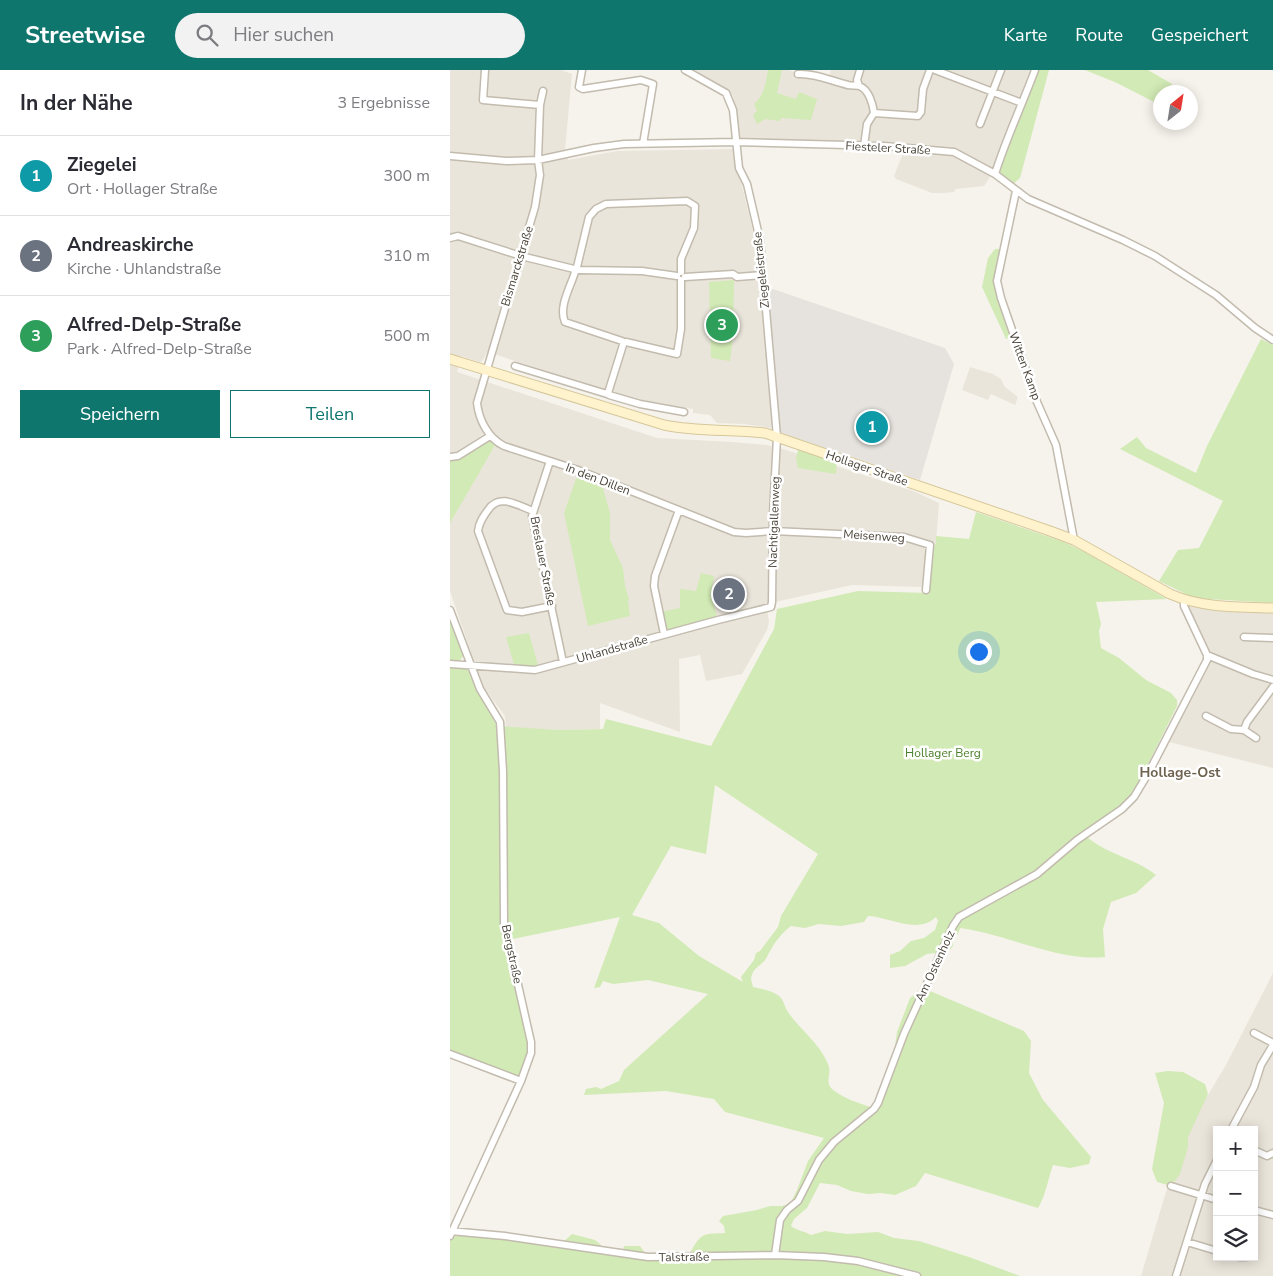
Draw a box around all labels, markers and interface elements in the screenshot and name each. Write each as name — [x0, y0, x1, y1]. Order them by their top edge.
search box — [175, 13, 525, 58]
text: Streetwise — [25, 19, 145, 51]
icon: search — [193, 21, 221, 49]
text: Hier suchen — [233, 22, 334, 48]
text: Karte — [1004, 23, 1047, 47]
text: Route — [1075, 23, 1123, 47]
text: Gespeichert — [1151, 23, 1248, 47]
north arrow — [1153, 85, 1198, 130]
text: In der Nähe — [20, 89, 133, 117]
text: 3 Ergebnisse — [337, 92, 430, 114]
street label: Fiesteler Straße — [845, 138, 931, 158]
text: Ziegelei — [67, 152, 137, 178]
text: 1 — [31, 165, 41, 187]
text: 300 m — [383, 165, 430, 187]
text: Ort · Hollager Straße — [67, 178, 218, 200]
street label: Bismarckstraße — [497, 224, 537, 308]
street label: Ziegeleistraße — [749, 231, 773, 309]
text: Andreaskirche — [67, 232, 194, 258]
text: 2 — [31, 245, 41, 267]
text: 310 m — [383, 245, 430, 267]
text: Kirche · Uhlandstraße — [67, 258, 221, 280]
pin: 3 — [706, 306, 738, 344]
text: Alfred-Delp-Straße — [67, 312, 241, 338]
text: 3 — [31, 325, 41, 347]
text: 500 m — [383, 325, 430, 347]
street label: Witten Kamp — [1005, 330, 1045, 402]
text: Park · Alfred-Delp-Straße — [67, 338, 252, 360]
button: Speichern — [20, 390, 220, 438]
button: Teilen — [230, 390, 430, 438]
pin: 1 — [856, 408, 888, 446]
street label: Hollager Straße — [824, 446, 910, 490]
street label: In den Dillen — [563, 459, 633, 499]
street label: Nachtigallenweg — [764, 476, 784, 568]
street label: Breslauer Straße — [526, 515, 560, 607]
street label: Meisenweg — [843, 526, 905, 546]
pin: 2 — [713, 575, 745, 613]
street label: Uhlandstraße — [574, 631, 650, 667]
your location — [966, 639, 992, 665]
park label: Hollager Berg — [905, 745, 981, 761]
district label: Hollage-Ost — [1140, 763, 1221, 782]
street label: Bergstraße — [498, 923, 526, 985]
street label: Am Ostenholz — [911, 927, 959, 1004]
map controls — [1213, 1126, 1258, 1261]
button: + — [1213, 1126, 1258, 1171]
button: − — [1213, 1171, 1258, 1216]
button: layers — [1213, 1216, 1258, 1261]
street label: Talstraße — [659, 1249, 709, 1265]

